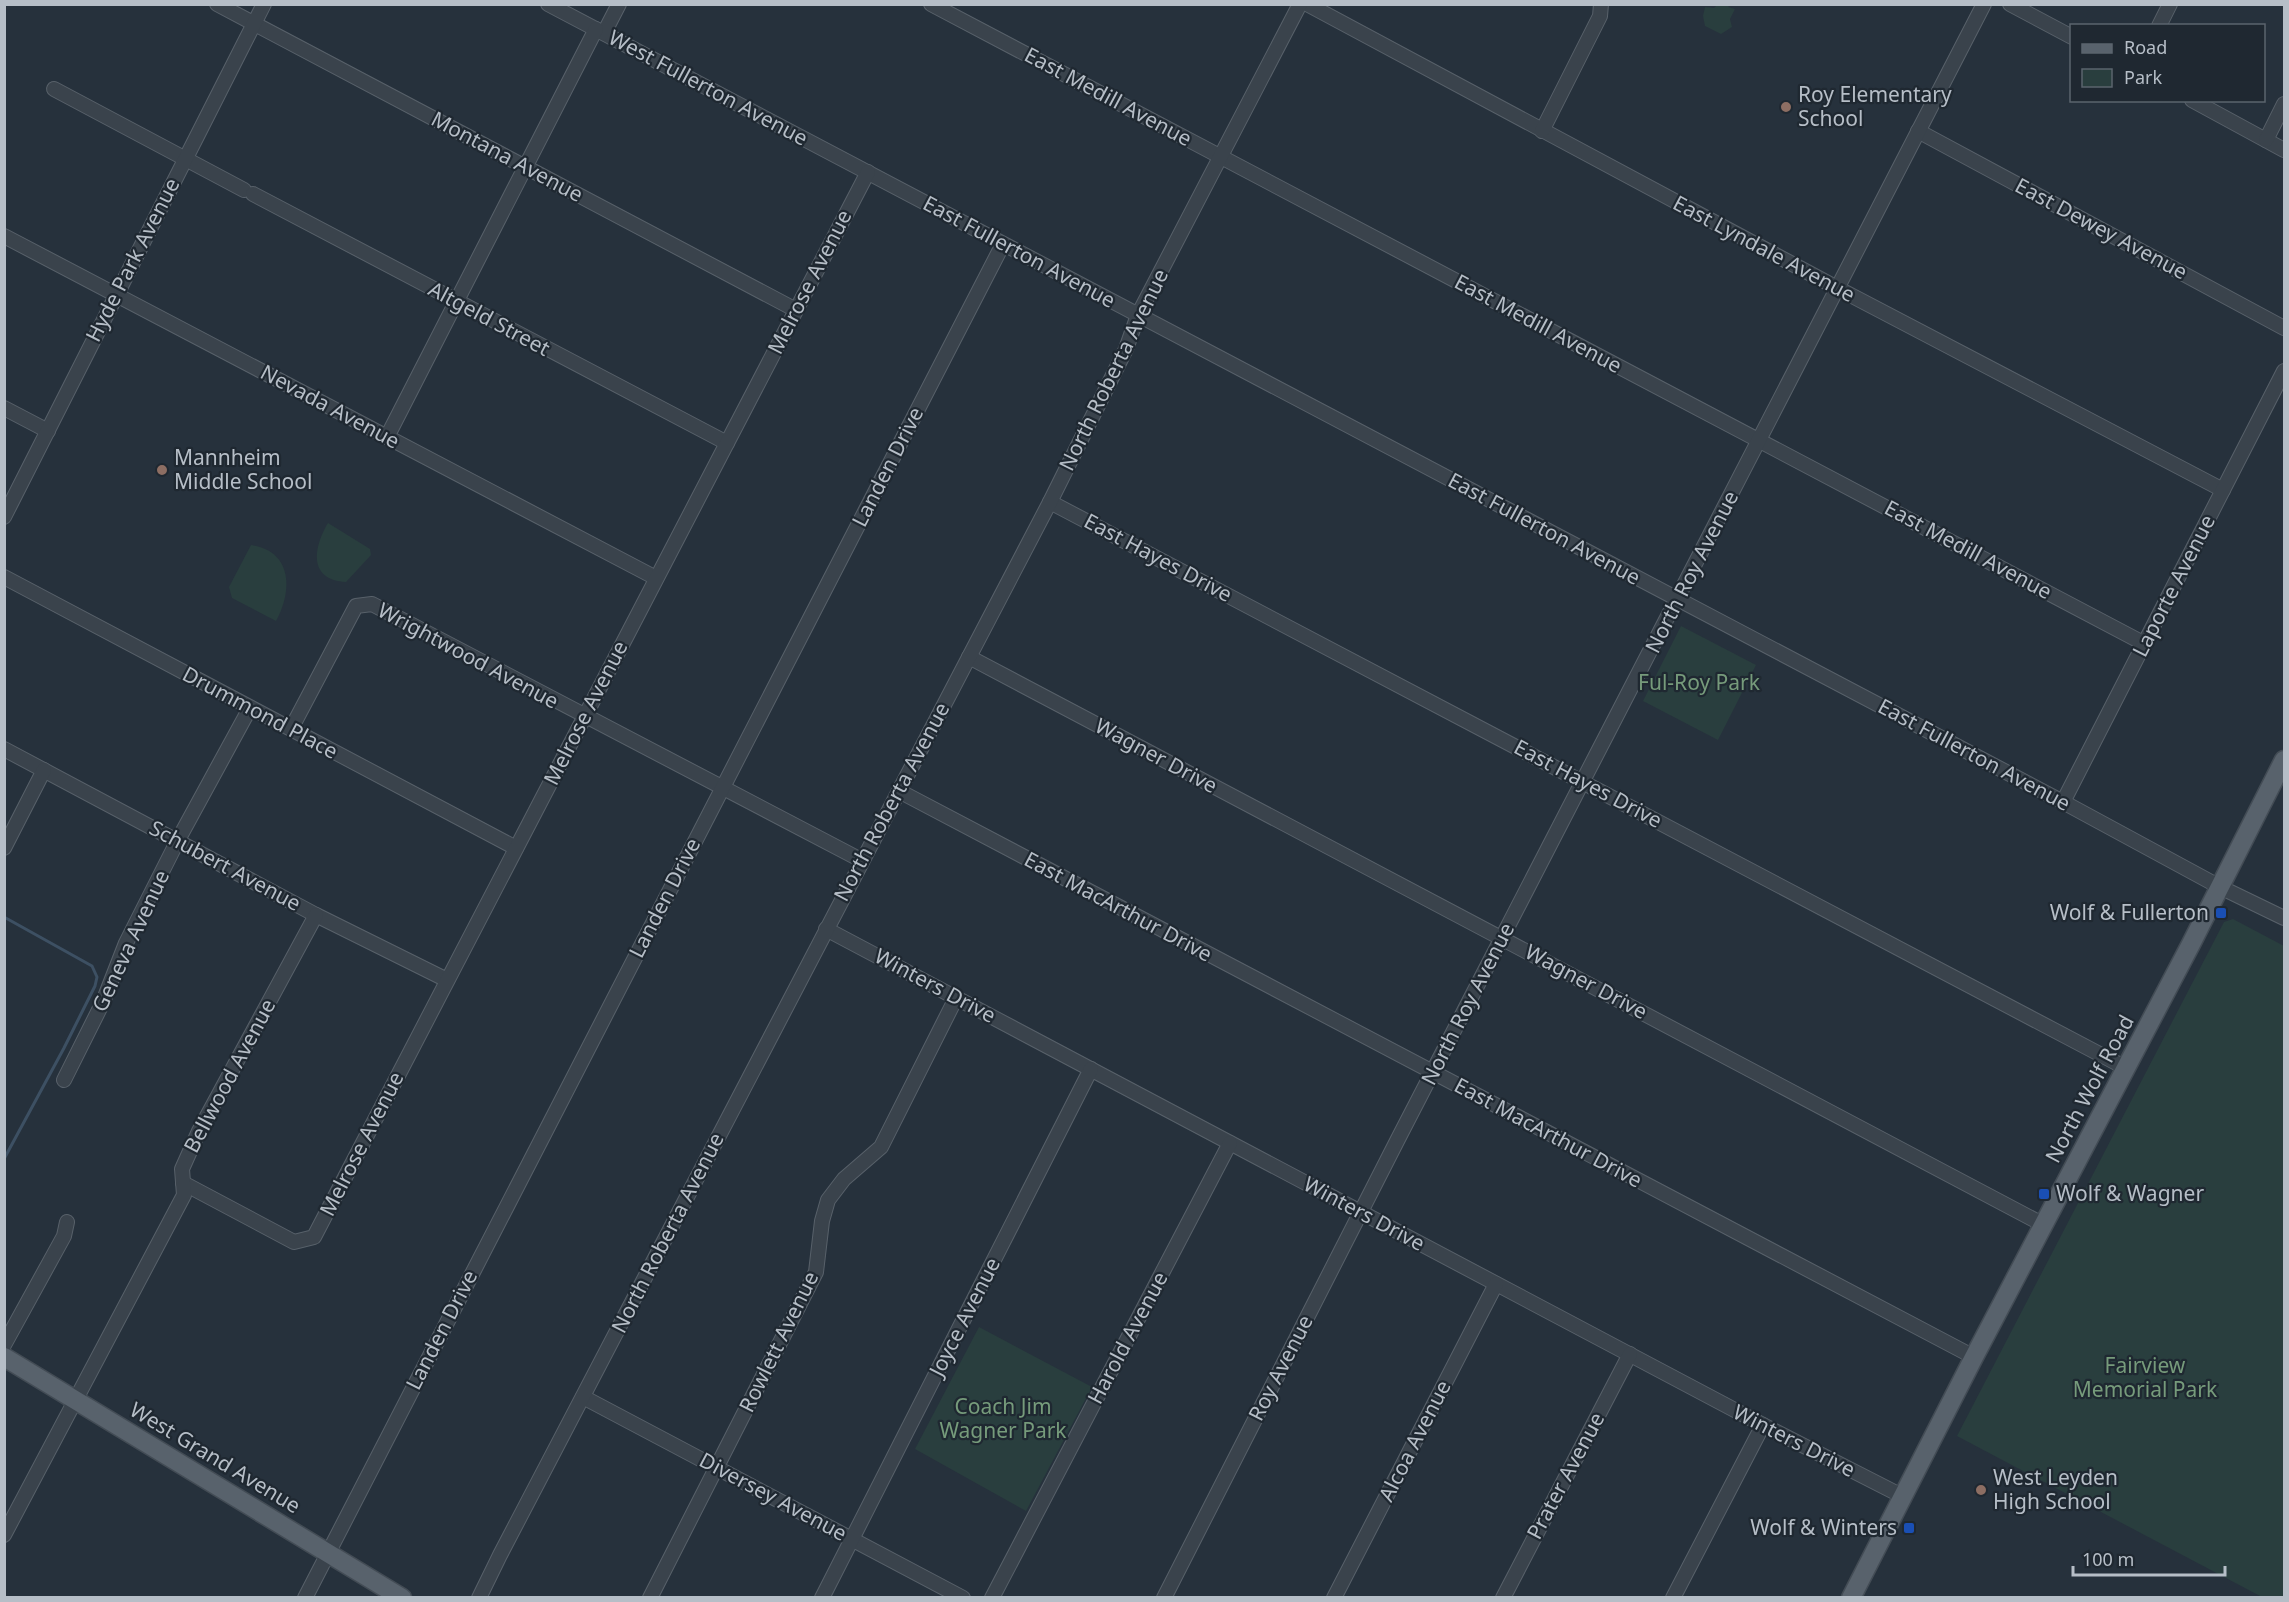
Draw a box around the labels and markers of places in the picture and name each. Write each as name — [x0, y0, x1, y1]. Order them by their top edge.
place label: Roy Elementary School — [1798, 80, 1952, 132]
marker: Roy Elementary School — [1779, 100, 1793, 114]
place label: Mannheim Middle School — [174, 443, 312, 495]
marker: Mannheim Middle School — [155, 463, 169, 477]
place label: Wolf & Fullerton — [2050, 898, 2209, 926]
marker: Wolf & Fullerton — [2214, 906, 2228, 920]
place label: Wolf & Wagner — [2056, 1179, 2204, 1207]
marker: Wolf & Wagner — [2037, 1187, 2051, 1201]
place label: West Leyden High School — [1993, 1463, 2118, 1515]
marker: West Leyden High School — [1974, 1483, 1988, 1497]
place label: Wolf & Winters — [1750, 1513, 1897, 1541]
marker: Wolf & Winters — [1902, 1521, 1916, 1535]

